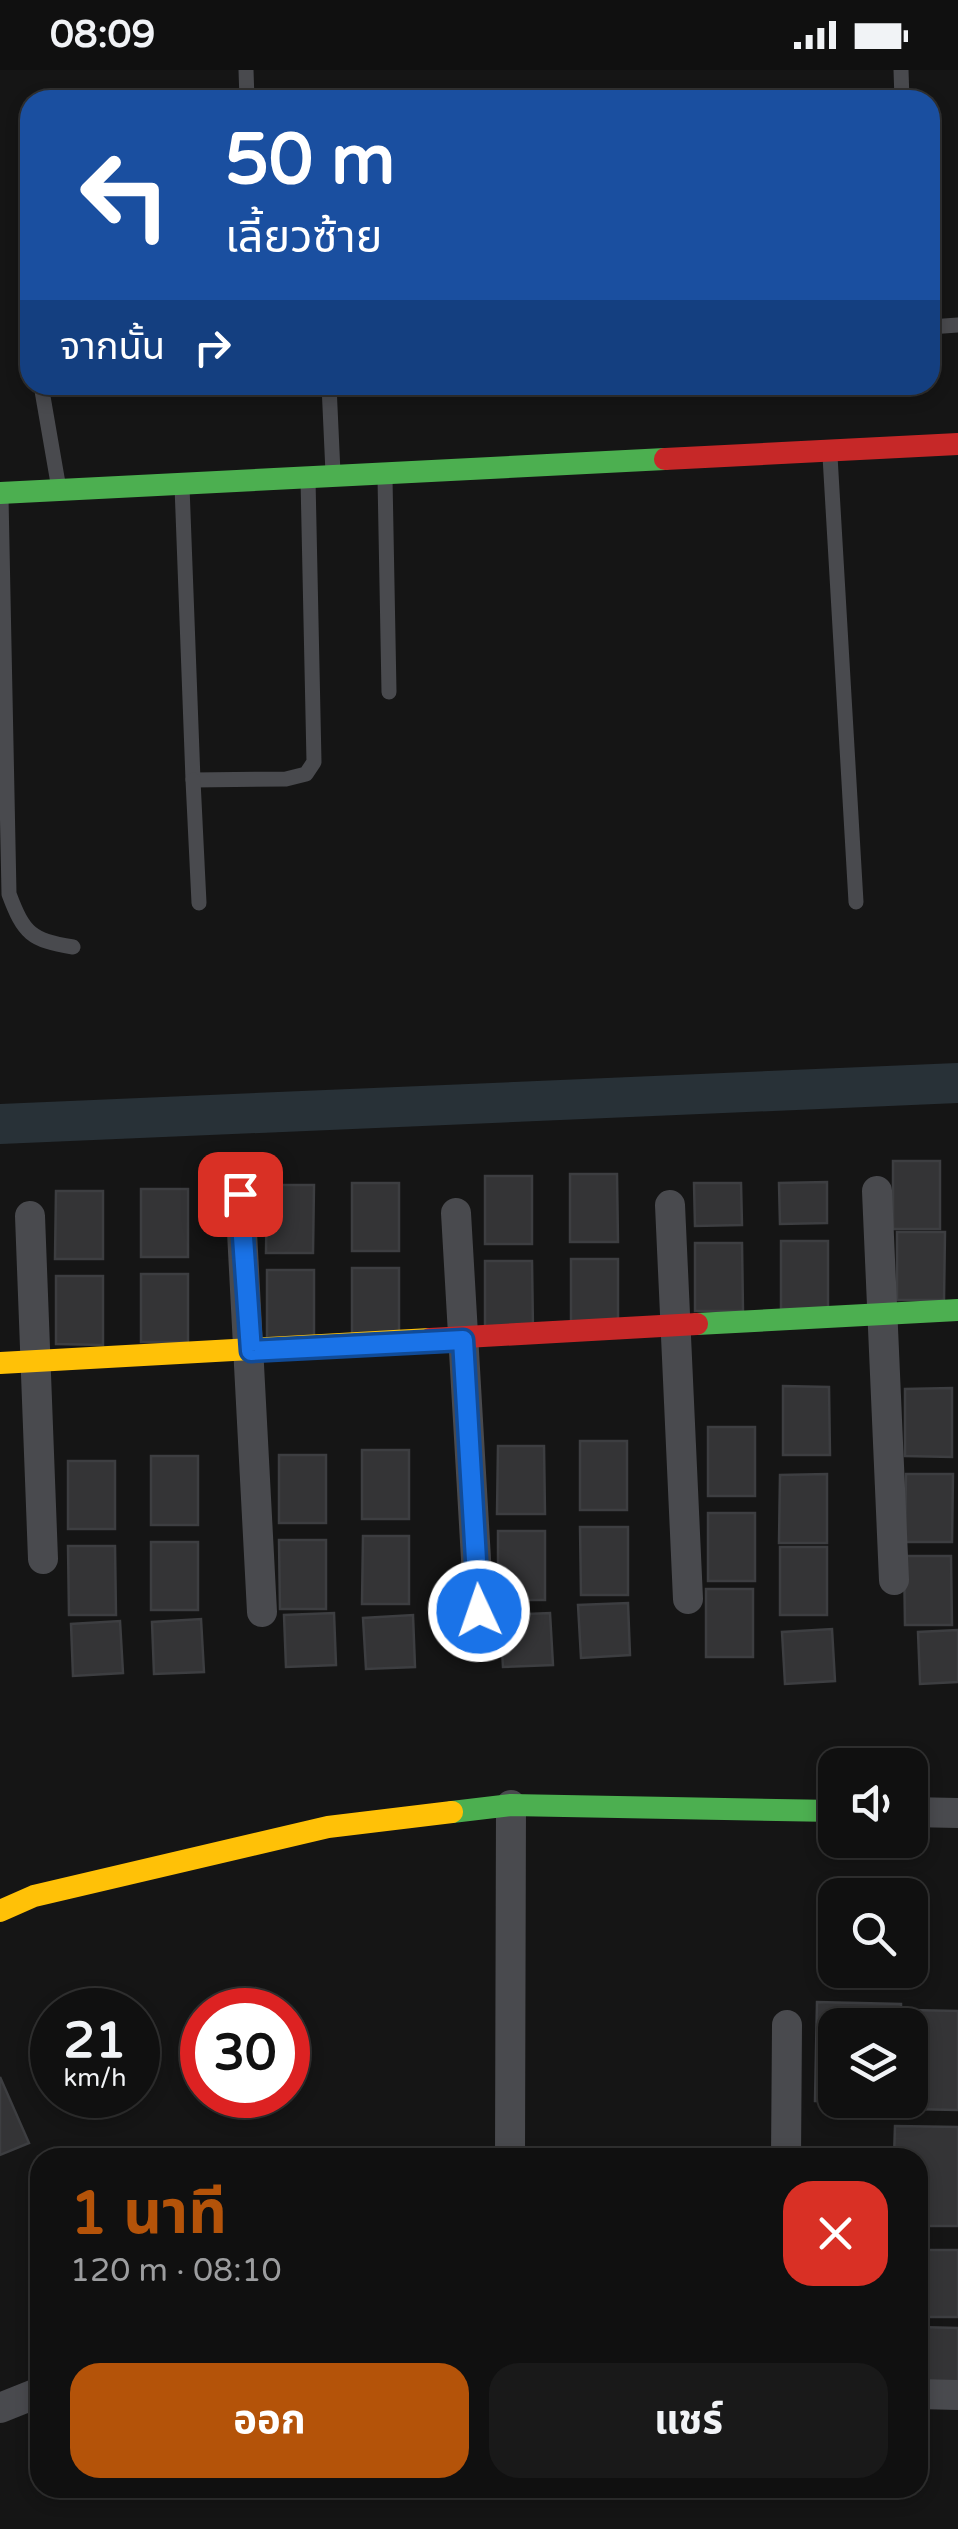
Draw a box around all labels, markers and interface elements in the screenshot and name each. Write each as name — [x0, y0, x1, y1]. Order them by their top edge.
text: 08:09 — [50, 12, 155, 58]
text: 50 m — [225, 119, 395, 203]
icon: left — [60, 130, 190, 260]
text: เลี้ยวซ้าย — [225, 211, 382, 265]
icon: right — [185, 320, 240, 375]
text: จากนั้น — [60, 324, 165, 370]
pin — [198, 1152, 283, 1237]
icon: arrive — [213, 1167, 268, 1222]
position arrow — [427, 1559, 531, 1663]
map controls — [818, 1748, 928, 2118]
button: sound — [818, 1748, 928, 1858]
button: search — [818, 1878, 928, 1988]
speed limit sign: 30 — [180, 1988, 310, 2118]
button: layers — [818, 2008, 928, 2118]
text: 21 — [64, 2011, 126, 2071]
text: km/h — [64, 2063, 126, 2093]
text: 1 นาที — [70, 2178, 227, 2250]
button: close — [783, 2181, 888, 2286]
text: 120 m · 08:10 — [70, 2252, 282, 2290]
button: ออก — [70, 2363, 469, 2478]
button: แชร์ — [489, 2363, 888, 2478]

